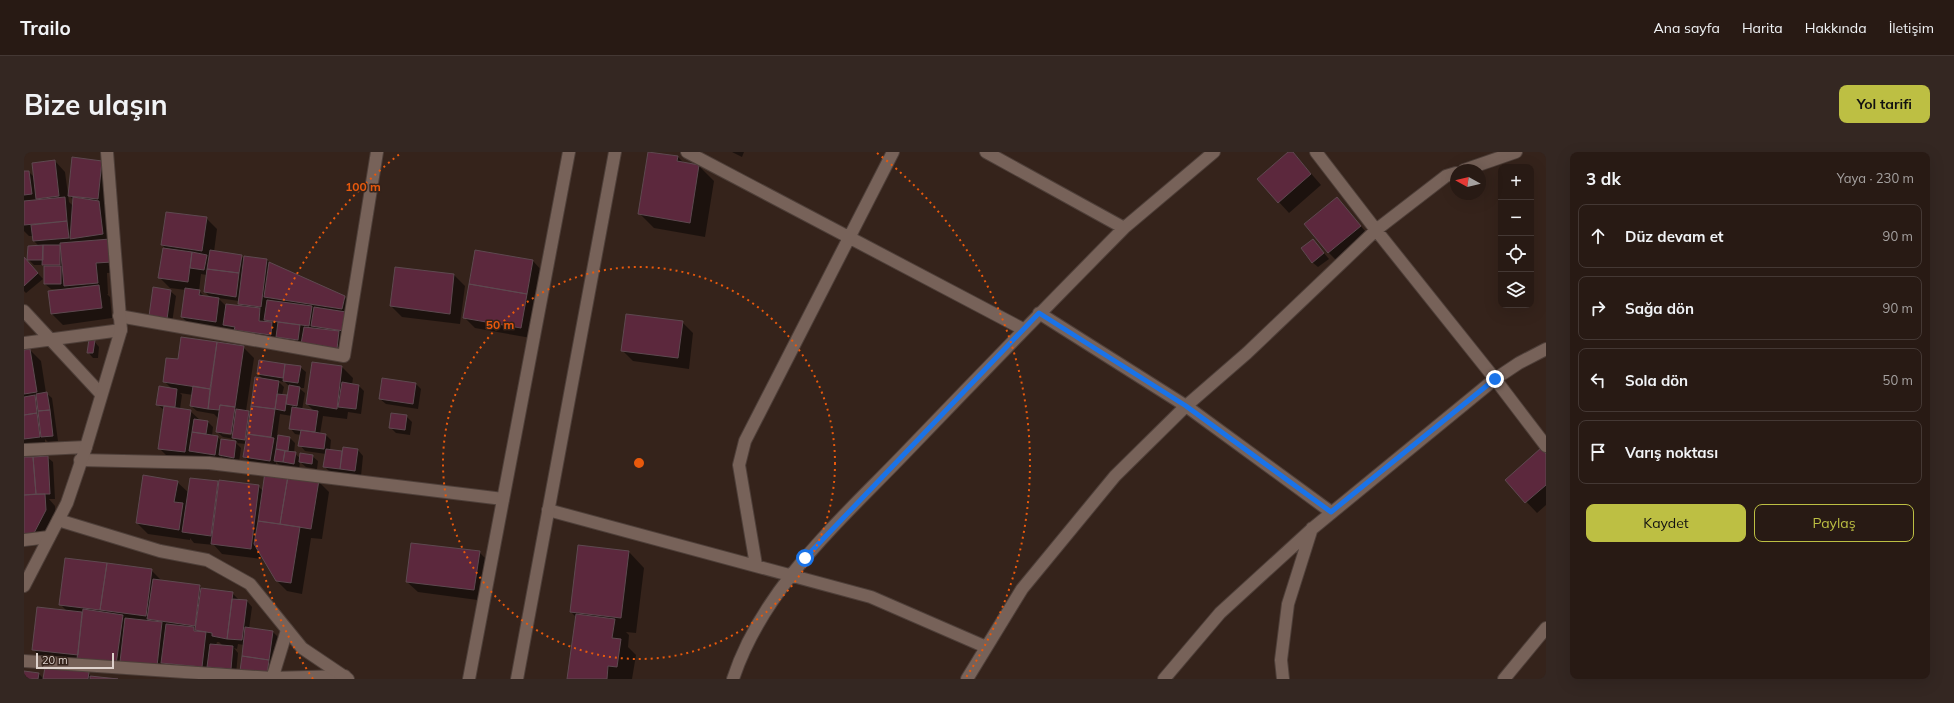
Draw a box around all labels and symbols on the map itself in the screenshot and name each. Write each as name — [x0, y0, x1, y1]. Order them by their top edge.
north arrow — [1450, 164, 1486, 200]
text: 100 m — [345, 179, 381, 194]
text: 50 m — [486, 317, 514, 332]
route end — [1486, 370, 1504, 388]
centre of rings — [632, 456, 646, 470]
route start — [796, 549, 814, 567]
scale bar — [36, 651, 114, 670]

